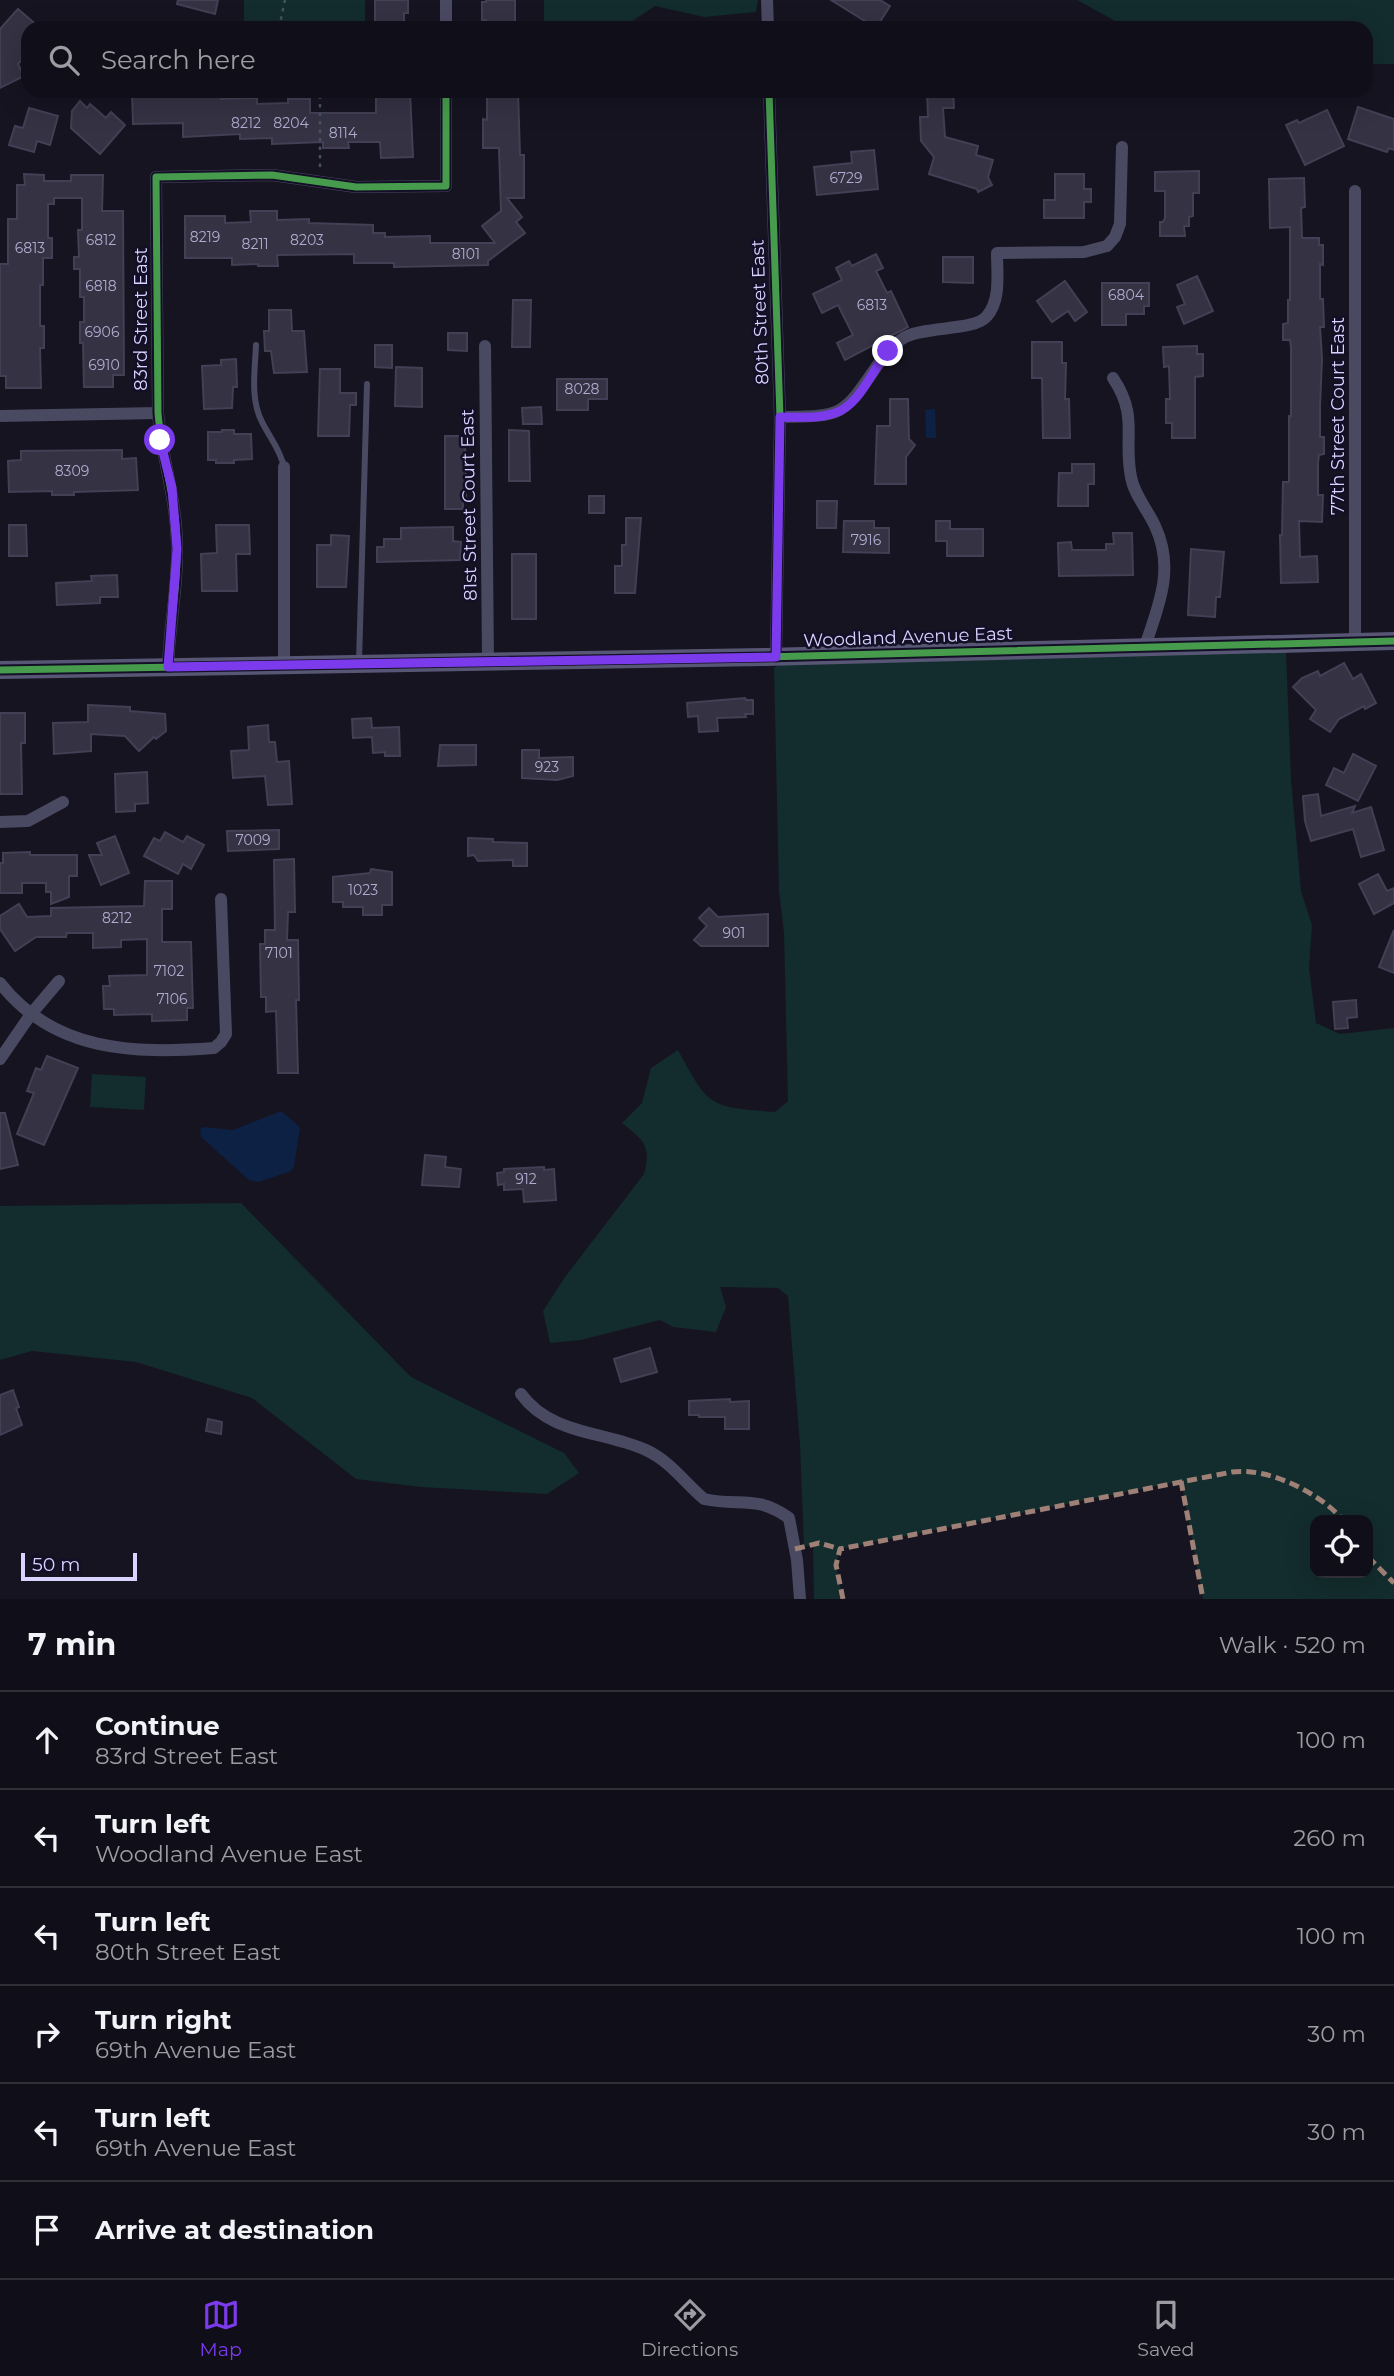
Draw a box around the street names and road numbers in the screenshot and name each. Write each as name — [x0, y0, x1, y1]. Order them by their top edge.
street label: 80th Street East — [746, 239, 774, 385]
street label: 83rd Street East — [130, 247, 152, 391]
street label: 77th Street Court East — [1327, 317, 1349, 515]
street label: 81st Street Court East — [456, 409, 482, 601]
street label: Woodland Avenue East — [803, 622, 1013, 652]

